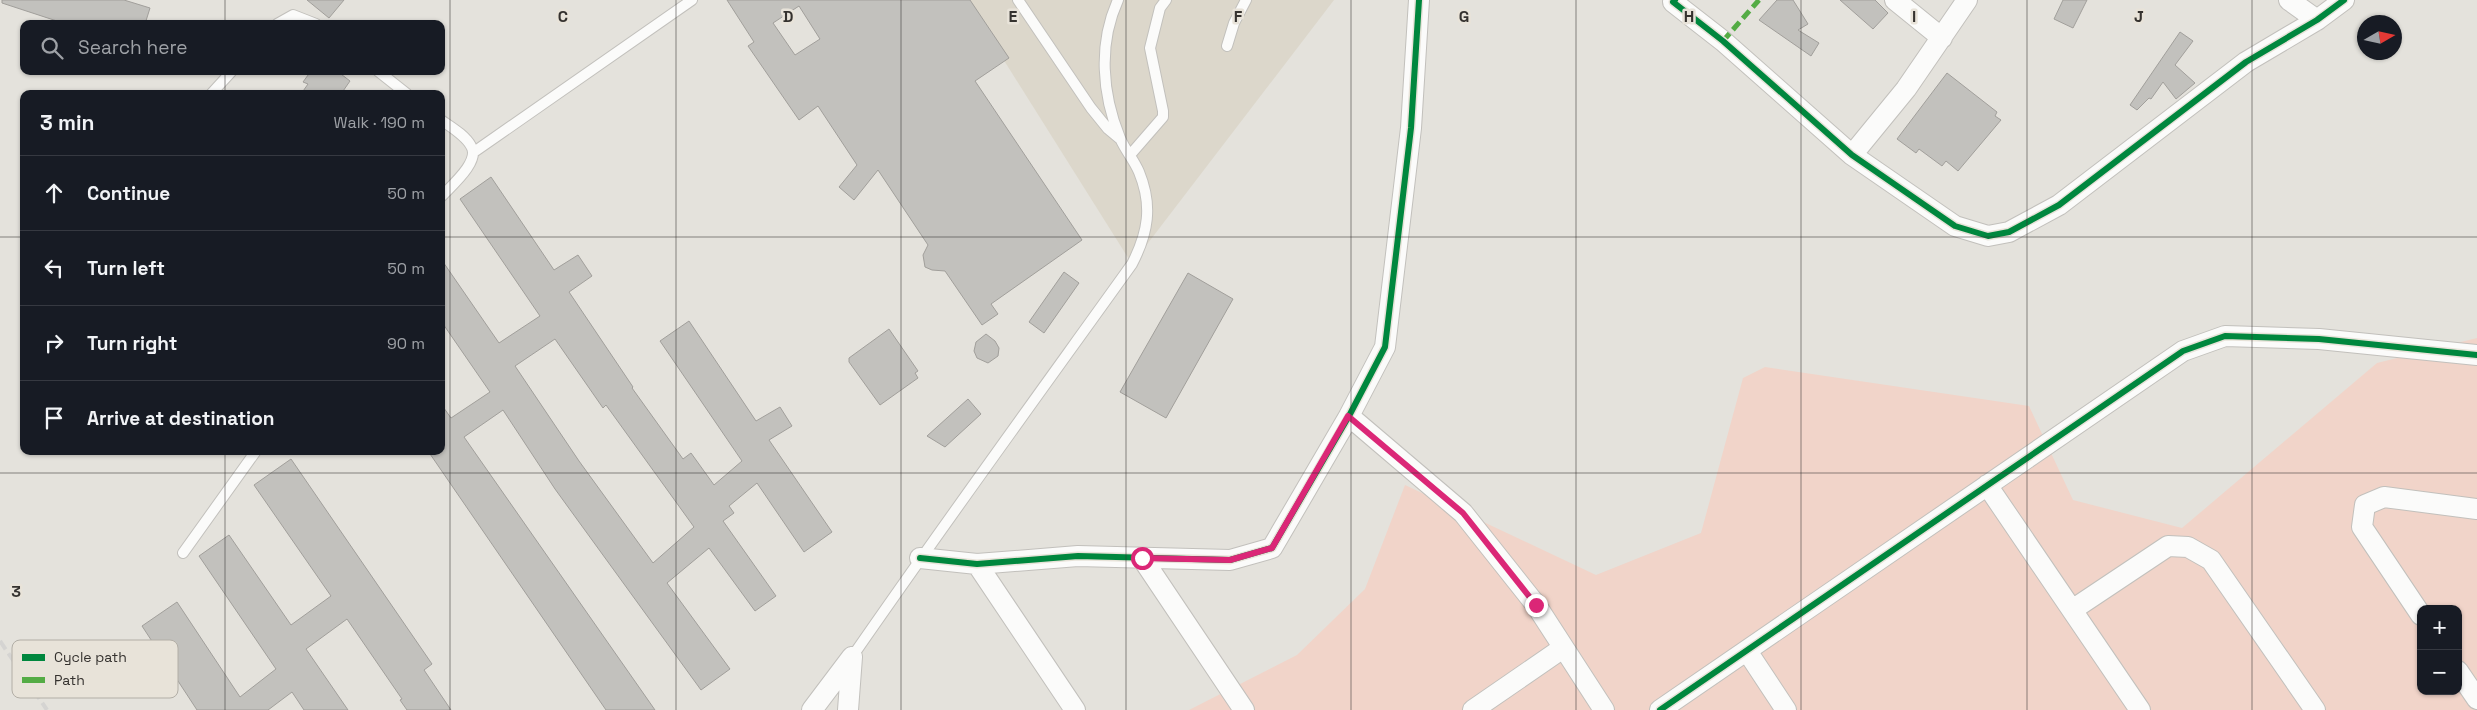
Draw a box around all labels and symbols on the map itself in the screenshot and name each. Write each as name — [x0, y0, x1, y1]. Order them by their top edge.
text: C — [558, 6, 568, 27]
text: D — [783, 6, 793, 27]
text: E — [1009, 6, 1018, 27]
text: F — [1234, 6, 1243, 27]
text: G — [1459, 6, 1469, 27]
text: H — [1684, 6, 1694, 27]
text: I — [1912, 6, 1916, 27]
text: J — [2134, 6, 2144, 27]
north arrow — [2357, 15, 2402, 60]
route start — [1131, 547, 1154, 570]
text: 3 — [11, 581, 21, 602]
route end — [1525, 594, 1548, 617]
legend — [12, 640, 178, 698]
text: Cycle path — [54, 648, 127, 666]
text: Path — [54, 671, 85, 689]

